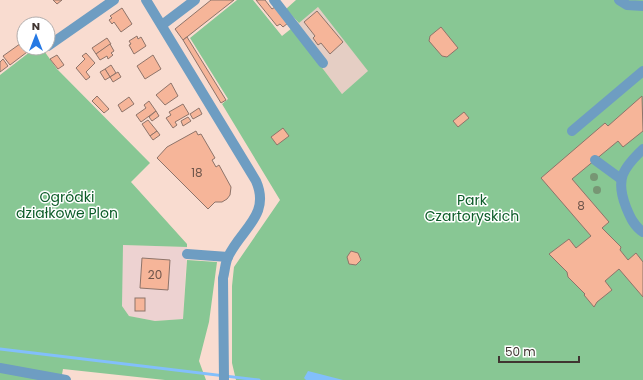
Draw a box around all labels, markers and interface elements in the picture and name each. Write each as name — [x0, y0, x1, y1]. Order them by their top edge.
north arrow — [16, 16, 56, 56]
text: N — [32, 18, 40, 34]
house number: 18 — [191, 164, 203, 181]
park label: Ogródki działkowe Plon — [16, 187, 118, 223]
park label: Park Czartoryskich — [425, 190, 519, 226]
house number: 8 — [577, 197, 585, 214]
house number: 20 — [148, 266, 162, 283]
scale bar — [499, 338, 579, 364]
text: 50 m — [505, 343, 536, 360]

